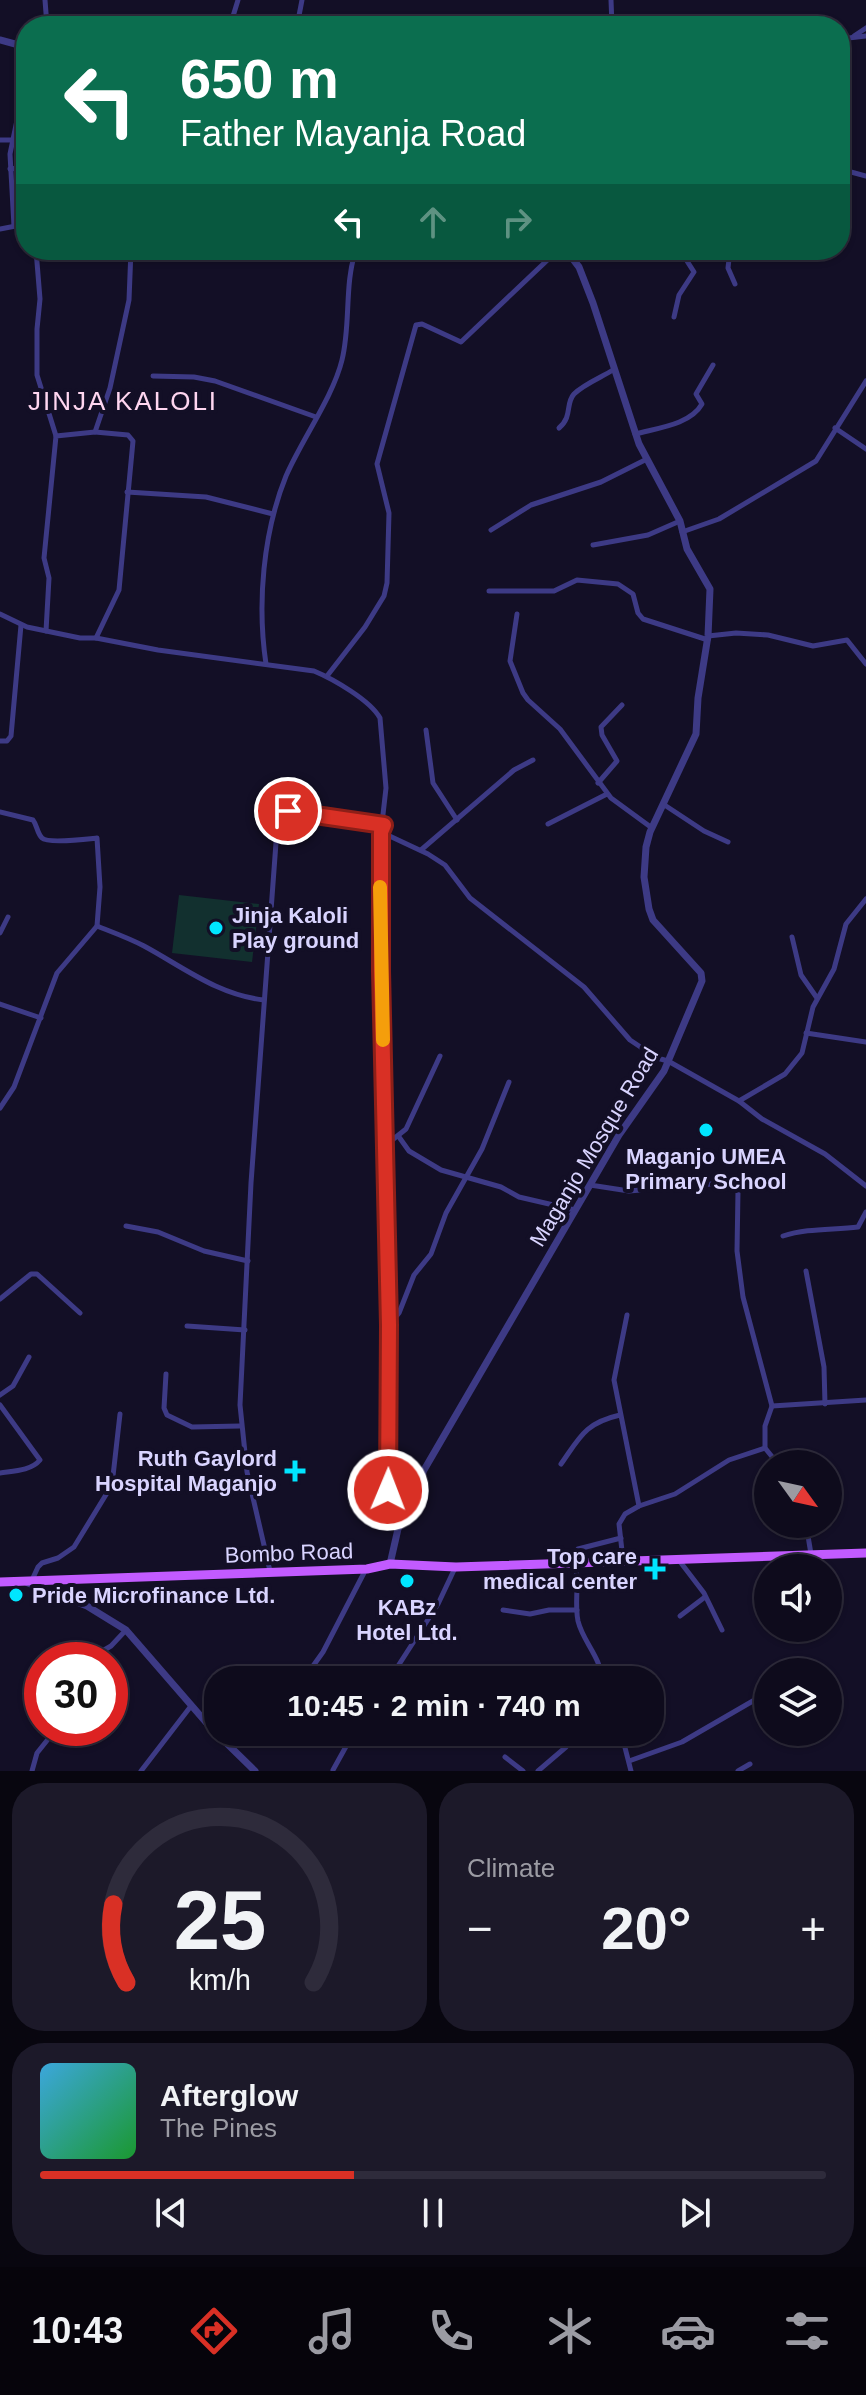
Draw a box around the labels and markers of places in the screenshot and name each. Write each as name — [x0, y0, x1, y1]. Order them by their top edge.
pin — [254, 777, 322, 845]
place label: Jinja Kaloli Play ground — [232, 903, 359, 953]
marker: Jinja Kaloli Play ground — [207, 919, 225, 937]
marker: Maganjo UMEA Primary School — [697, 1121, 715, 1139]
place label: Maganjo UMEA Primary School — [625, 1144, 787, 1194]
place label: Ruth Gaylord Hospital Maganjo — [95, 1446, 277, 1496]
marker: Ruth Gaylord Hospital Maganjo — [284, 1460, 306, 1482]
place label: Top care medical center — [483, 1544, 637, 1594]
marker: Top care medical center — [644, 1558, 666, 1580]
marker: KABz Hotel Ltd. — [398, 1572, 416, 1590]
place label: Pride Microfinance Ltd. — [32, 1583, 275, 1608]
marker: Pride Microfinance Ltd. — [7, 1586, 25, 1604]
place label: KABz Hotel Ltd. — [356, 1595, 458, 1645]

